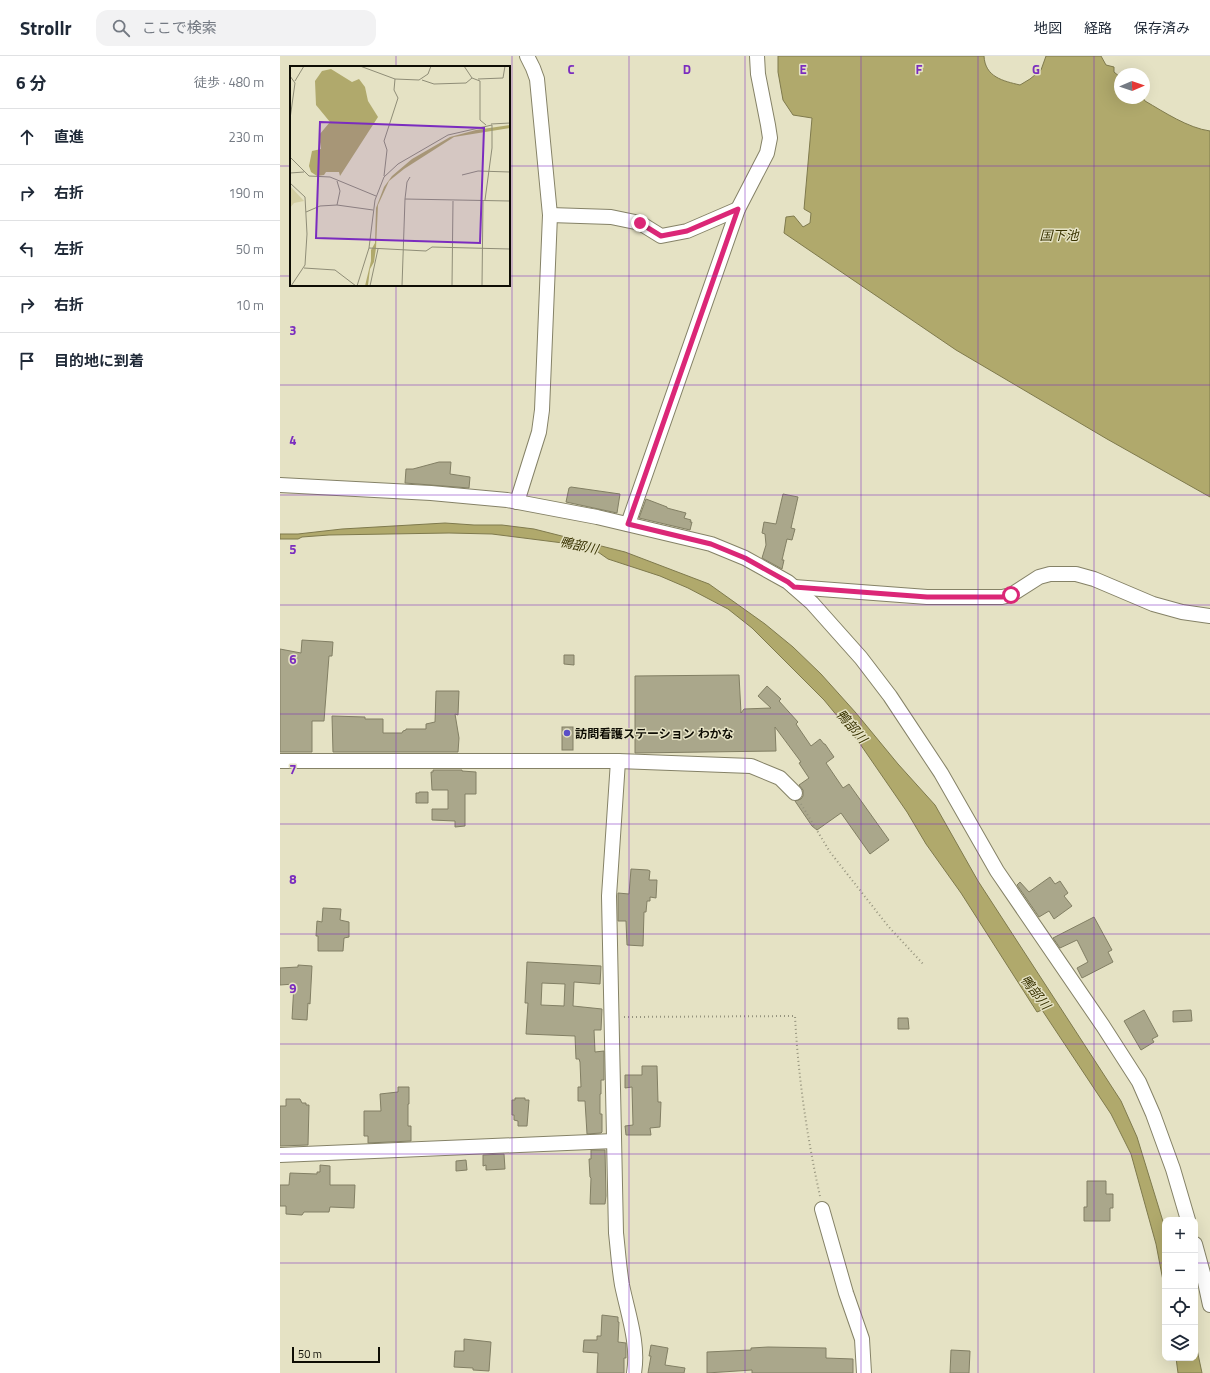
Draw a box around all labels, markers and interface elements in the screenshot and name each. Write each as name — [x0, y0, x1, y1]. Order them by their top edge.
search box — [96, 10, 376, 46]
text: Strollr — [20, 13, 72, 42]
text: ここで検索 — [142, 16, 217, 39]
icon: search — [110, 17, 132, 39]
text: 地図 — [1034, 17, 1062, 38]
text: 経路 — [1084, 17, 1112, 38]
text: 保存済み — [1134, 17, 1190, 38]
text: C — [567, 59, 575, 79]
text: D — [683, 59, 691, 79]
text: E — [799, 59, 807, 79]
text: F — [916, 59, 923, 79]
text: G — [1032, 59, 1040, 79]
inset map — [290, 66, 510, 286]
north arrow — [1114, 68, 1150, 104]
text: 6 分 — [16, 70, 46, 96]
text: 徒歩 · 480 m — [194, 72, 264, 92]
text: 直進 — [54, 125, 84, 148]
icon: ahead — [16, 126, 38, 148]
text: 230 m — [228, 127, 264, 147]
text: 右折 — [54, 181, 84, 204]
icon: right — [16, 182, 38, 204]
text: 190 m — [228, 183, 264, 203]
route end — [631, 214, 649, 232]
water label: 国下池 — [1039, 225, 1080, 245]
text: 左折 — [54, 237, 84, 260]
icon: left — [16, 238, 38, 260]
text: 50 m — [236, 239, 264, 259]
text: 右折 — [54, 293, 84, 316]
icon: right — [16, 294, 38, 316]
text: 10 m — [236, 295, 264, 315]
text: 3 — [289, 320, 297, 340]
text: 目的地に到着 — [54, 349, 144, 372]
icon: arrive — [16, 350, 38, 372]
text: 4 — [289, 430, 297, 450]
water label: 鴨部川 — [558, 531, 602, 559]
text: 5 — [289, 539, 297, 559]
route start — [1002, 586, 1020, 604]
text: 6 — [289, 649, 297, 669]
water label: 鴨部川 — [832, 705, 874, 749]
place label: 訪問看護ステーション わかな — [575, 724, 733, 743]
marker: 訪問看護ステーション わかな — [562, 728, 572, 738]
text: 7 — [289, 759, 297, 779]
text: 8 — [289, 869, 297, 889]
water label: 鴨部川 — [1016, 970, 1057, 1015]
text: 9 — [289, 978, 297, 998]
map controls — [1162, 1217, 1198, 1361]
button: + — [1162, 1217, 1198, 1253]
button: − — [1162, 1253, 1198, 1289]
button: locate — [1162, 1289, 1198, 1325]
button: layers — [1162, 1325, 1198, 1361]
scale bar — [292, 1345, 380, 1364]
text: 50 m — [298, 1346, 322, 1362]

